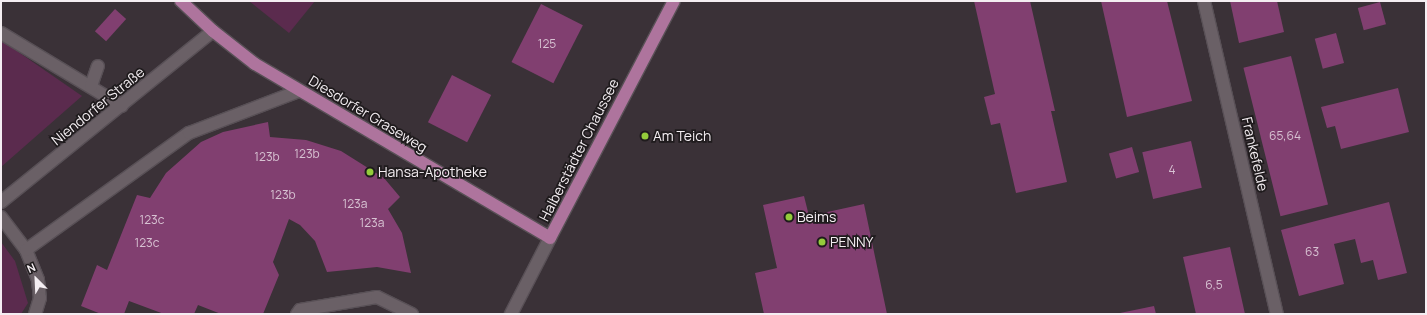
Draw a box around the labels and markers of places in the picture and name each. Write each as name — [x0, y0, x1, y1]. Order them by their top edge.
place label: Am Teich — [653, 128, 711, 144]
marker: Am Teich — [640, 131, 650, 141]
place label: Hansa-Apotheke — [378, 164, 487, 180]
marker: Hansa-Apotheke — [365, 167, 375, 177]
place label: Beims — [797, 209, 836, 225]
marker: Beims — [784, 212, 794, 222]
place label: PENNY — [830, 234, 873, 250]
marker: PENNY — [817, 237, 827, 247]

